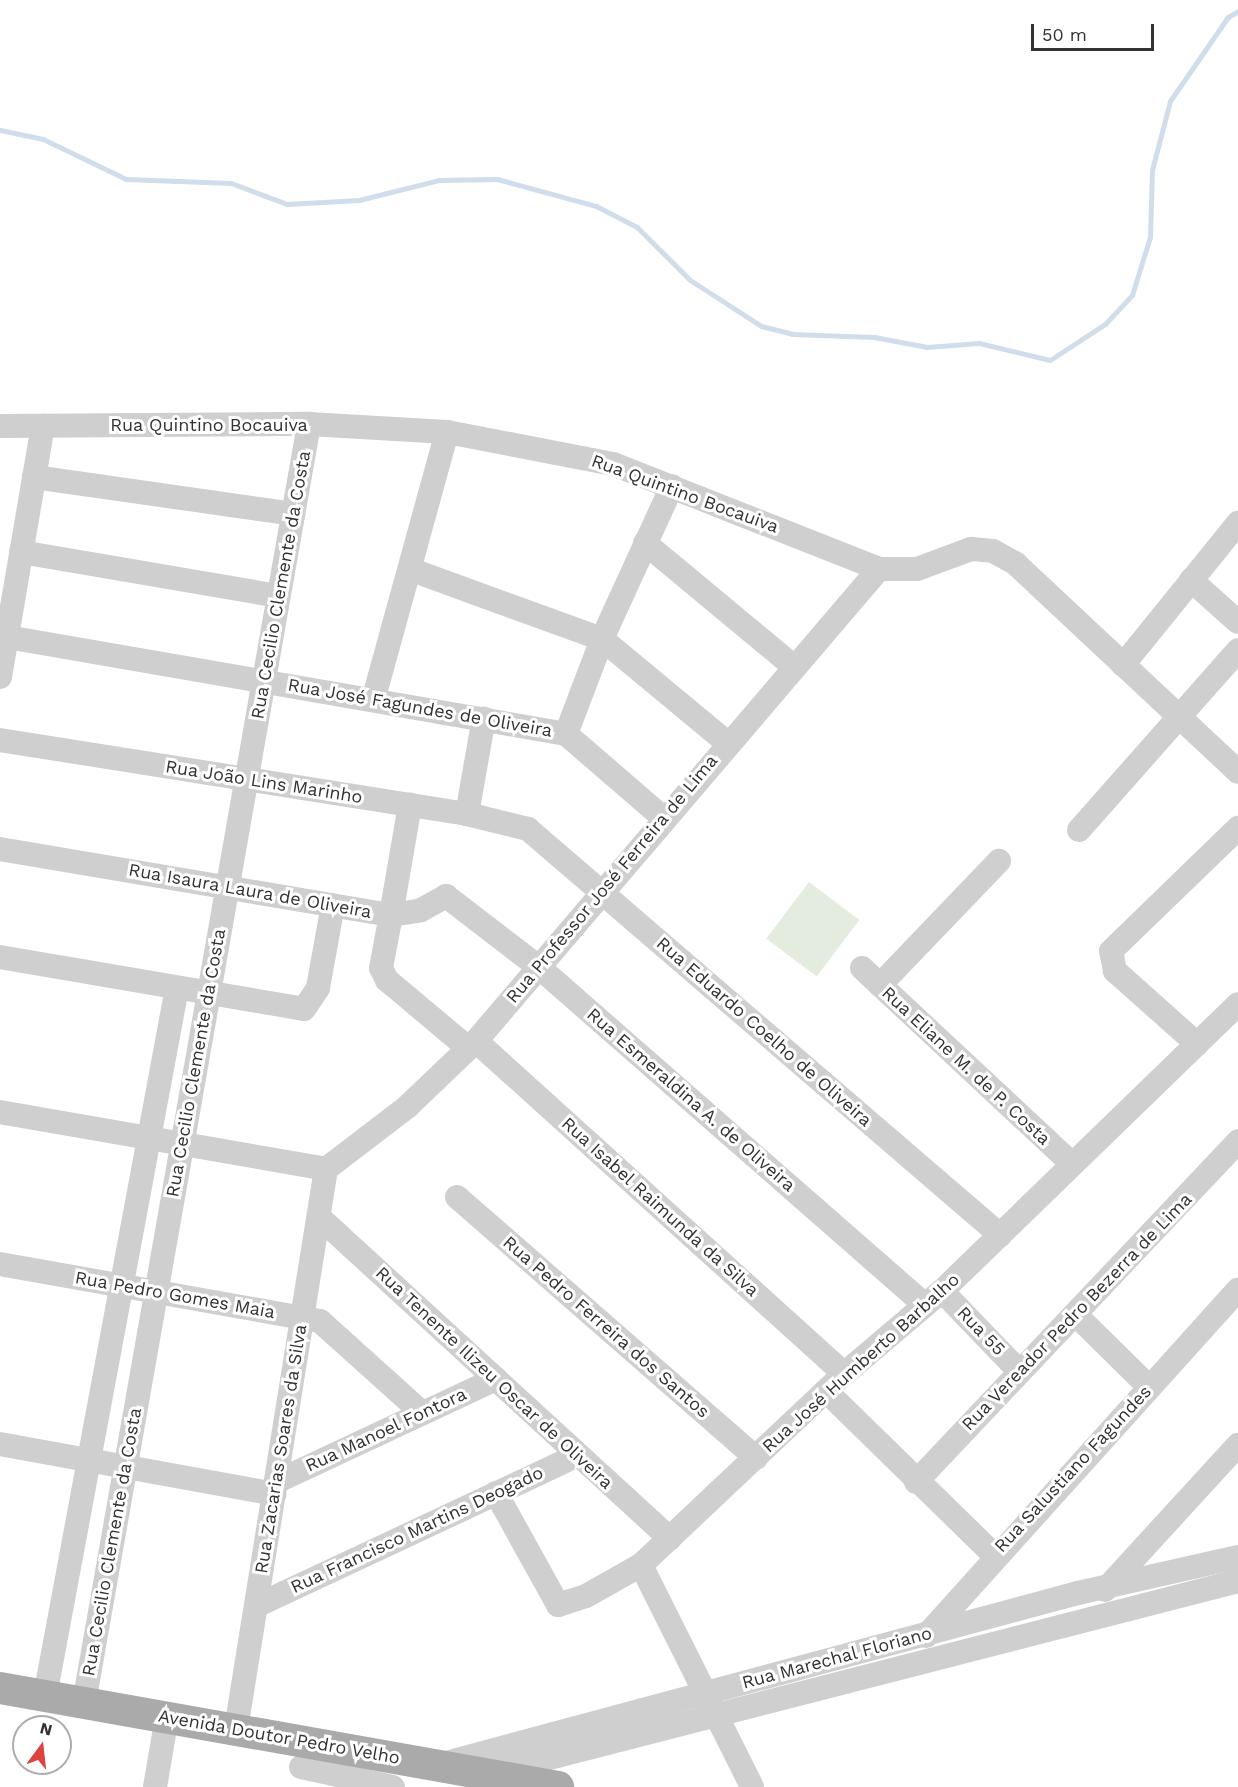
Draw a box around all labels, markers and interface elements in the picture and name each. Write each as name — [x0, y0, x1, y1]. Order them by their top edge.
scale bar — [1034, 12, 1157, 50]
text: 50 m — [1042, 24, 1087, 45]
street label: Rua Quintino Bocauiva — [110, 414, 308, 436]
street label: Rua Cecilio Clemente da Costa — [247, 449, 315, 721]
street label: Rua Quintino Bocauiva — [588, 450, 782, 538]
street label: Rua José Fagundes de Oliveira — [286, 674, 554, 742]
street label: Rua Professor José Ferreira de Lima — [501, 750, 723, 1008]
street label: Rua João Lins Marinho — [163, 756, 365, 808]
street label: Rua Isaura Laura de Oliveira — [126, 859, 374, 923]
street label: Rua Cecilio Clemente da Costa — [162, 927, 230, 1199]
street label: Rua Eduardo Coelho de Oliveira — [652, 932, 876, 1132]
street label: Rua Eliane M. de P. Costa — [877, 982, 1055, 1150]
street label: Rua Esmeraldina A. de Oliveira — [582, 1003, 800, 1197]
street label: Rua Isabel Raimunda da Silva — [556, 1112, 764, 1302]
street label: Rua Vereador Pedro Bezerra de Lima — [957, 1188, 1197, 1436]
street label: Rua Pedro Ferreira dos Santos — [498, 1231, 714, 1423]
street label: Rua Tenente Ilizeu Oscar de Oliveira — [370, 1262, 618, 1494]
street label: Rua Pedro Gomes Maia — [73, 1267, 277, 1323]
street label: Rua José Humberto Barbalho — [758, 1268, 964, 1458]
street label: Rua 55 — [952, 1302, 1010, 1360]
street label: Rua Zacarias Soares da Silva — [251, 1322, 311, 1576]
street label: Rua Salustiano Fagundes — [990, 1381, 1156, 1557]
street label: Rua Manoel Fontora — [302, 1383, 470, 1477]
street label: Rua Cecilio Clemente da Costa — [78, 1406, 146, 1678]
street label: Rua Francisco Martins Deogado — [287, 1462, 547, 1598]
street label: Rua Marechal Floriano — [739, 1622, 935, 1694]
street label: Avenida Doutor Pedro Velho — [156, 1705, 402, 1769]
north arrow — [12, 1715, 72, 1775]
text: N — [38, 1718, 54, 1740]

